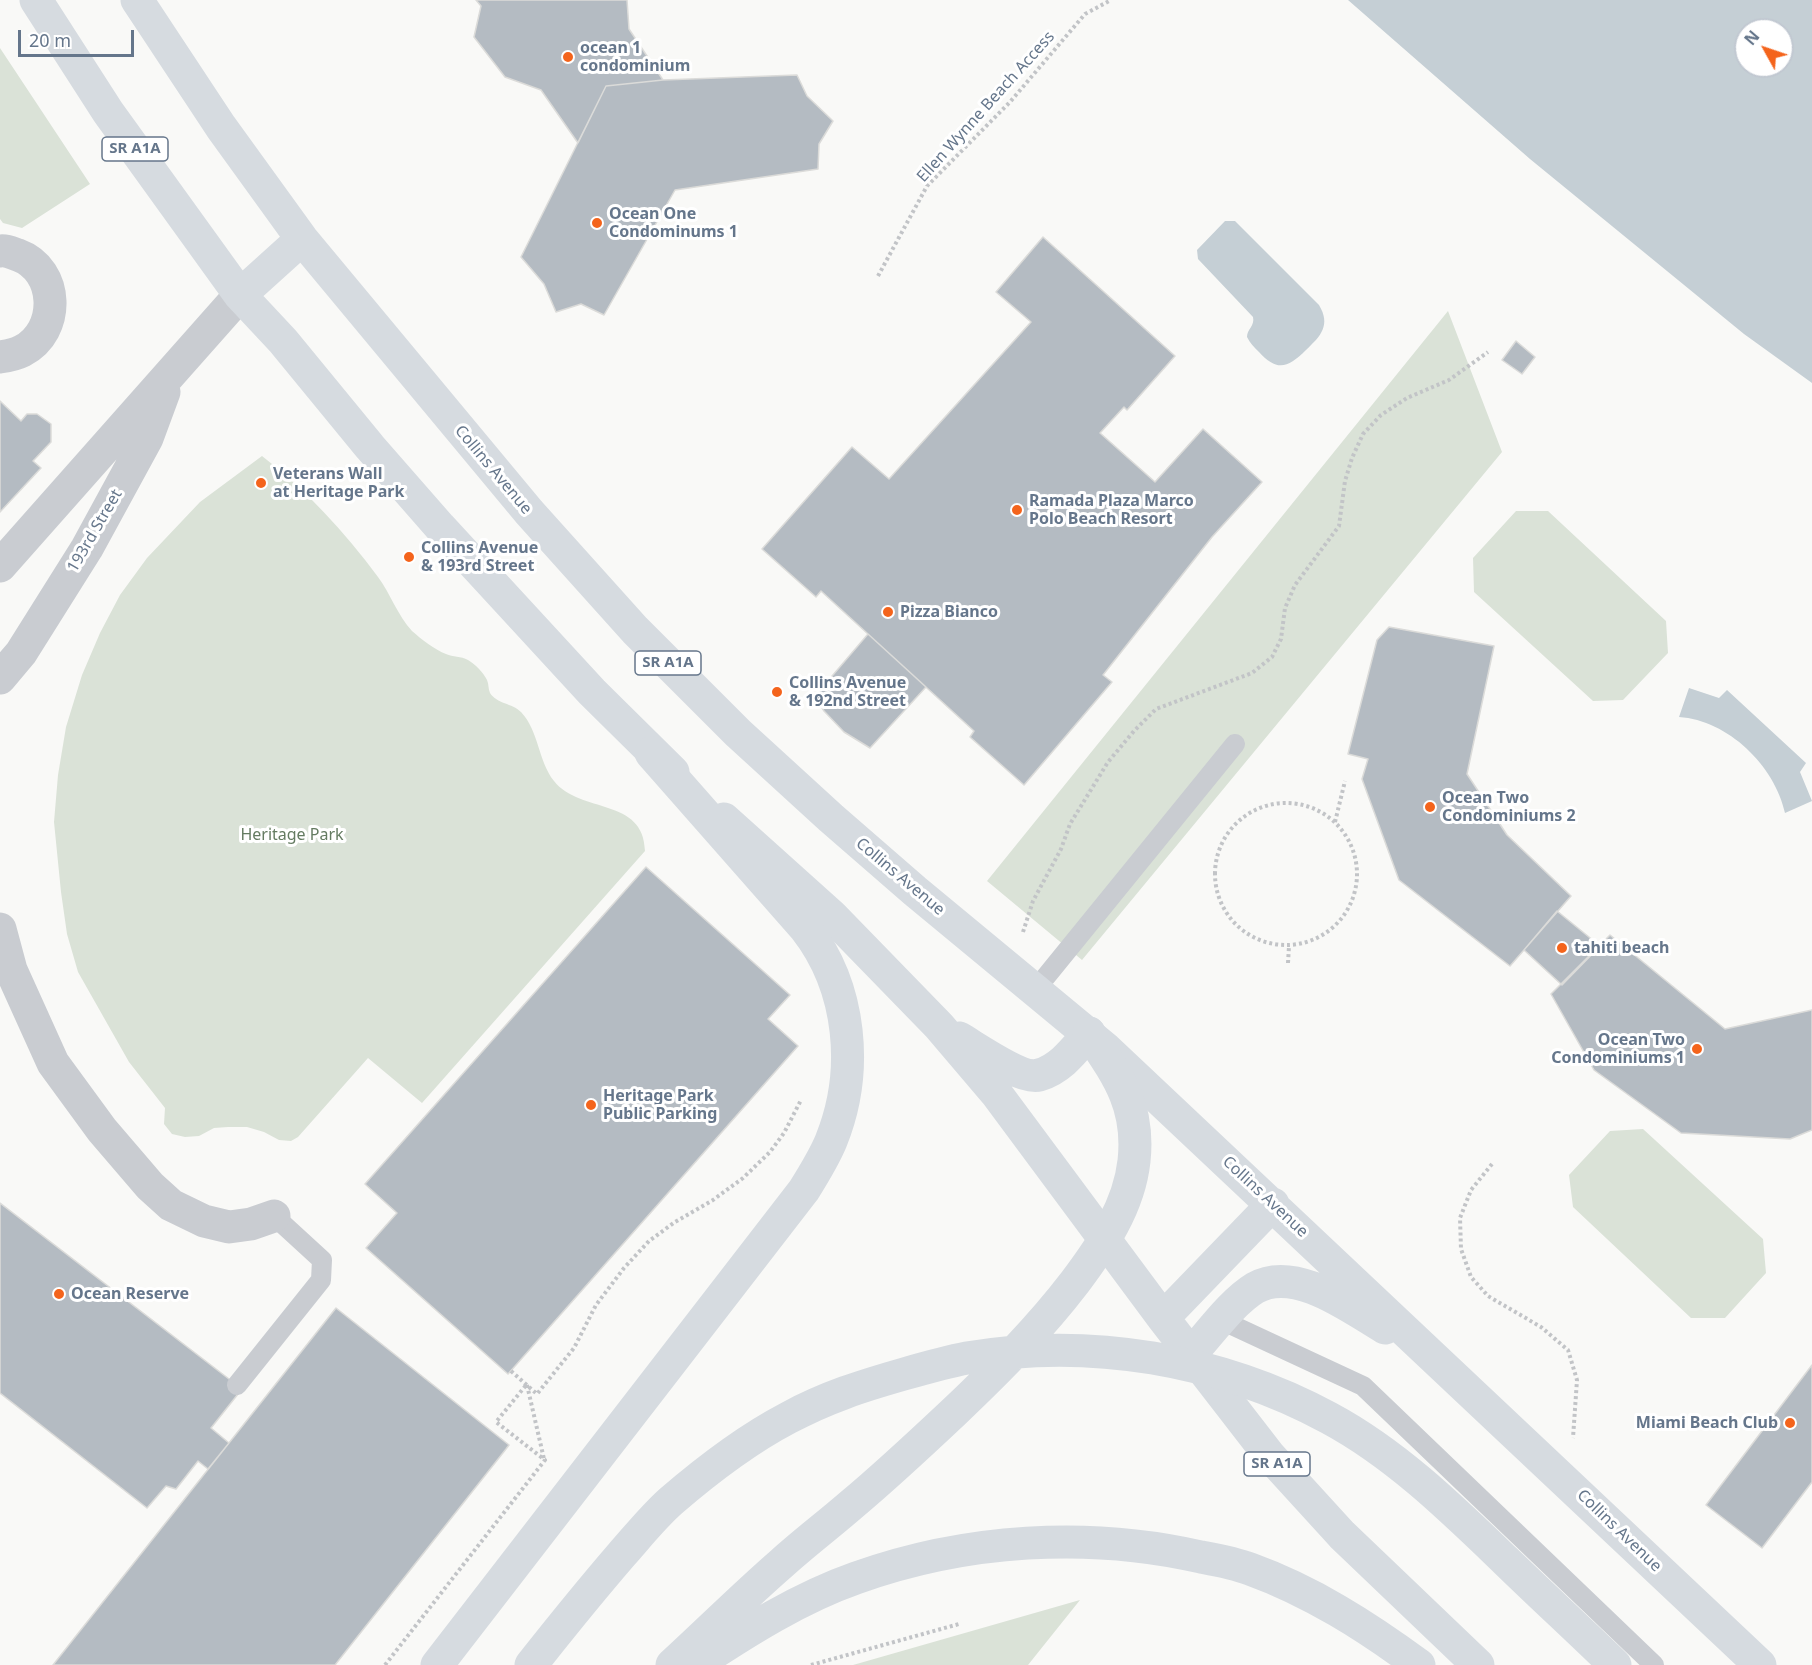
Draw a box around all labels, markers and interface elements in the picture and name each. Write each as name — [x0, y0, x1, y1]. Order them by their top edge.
scale bar — [21, 18, 136, 56]
north arrow — [1734, 18, 1794, 78]
text: N — [1739, 26, 1764, 50]
text: 20 m — [29, 28, 71, 52]
street label: Ellen Wynne Beach Access — [913, 28, 1059, 186]
place label: ocean 1 condominium — [580, 38, 690, 76]
marker: ocean 1 condominium — [561, 50, 575, 64]
road number: SR A1A — [102, 137, 168, 161]
place label: Ocean One Condominums 1 — [609, 204, 738, 242]
marker: Ocean One Condominums 1 — [590, 216, 604, 230]
street label: Collins Avenue — [450, 422, 536, 518]
place label: Veterans Wall at Heritage Park — [273, 464, 404, 502]
marker: Veterans Wall at Heritage Park — [254, 476, 268, 490]
street label: 193rd Street — [64, 486, 126, 576]
place label: Ramada Plaza Marco Polo Beach Resort — [1029, 491, 1194, 529]
marker: Ramada Plaza Marco Polo Beach Resort — [1010, 503, 1024, 517]
place label: Collins Avenue & 193rd Street — [421, 538, 538, 576]
marker: Collins Avenue & 193rd Street — [402, 550, 416, 564]
place label: Pizza Bianco — [900, 602, 998, 622]
marker: Pizza Bianco — [881, 605, 895, 619]
road number: SR A1A — [635, 651, 701, 675]
place label: Collins Avenue & 192nd Street — [789, 673, 906, 711]
marker: Collins Avenue & 192nd Street — [770, 685, 784, 699]
place label: Ocean Two Condominiums 2 — [1442, 788, 1576, 826]
marker: Ocean Two Condominiums 2 — [1423, 800, 1437, 814]
park label: Heritage Park — [240, 825, 344, 845]
street label: Collins Avenue — [852, 834, 948, 920]
place label: tahiti beach — [1574, 938, 1670, 958]
marker: tahiti beach — [1555, 941, 1569, 955]
place label: Ocean Two Condominiums 1 — [1551, 1030, 1685, 1068]
marker: Ocean Two Condominiums 1 — [1690, 1042, 1704, 1056]
place label: Heritage Park Public Parking — [603, 1086, 717, 1124]
marker: Heritage Park Public Parking — [584, 1098, 598, 1112]
street label: Collins Avenue — [1218, 1152, 1312, 1242]
place label: Ocean Reserve — [71, 1284, 189, 1304]
marker: Ocean Reserve — [52, 1287, 66, 1301]
place label: Miami Beach Club — [1636, 1413, 1778, 1433]
marker: Miami Beach Club — [1783, 1416, 1797, 1430]
road number: SR A1A — [1244, 1452, 1310, 1476]
street label: Collins Avenue — [1573, 1486, 1665, 1576]

